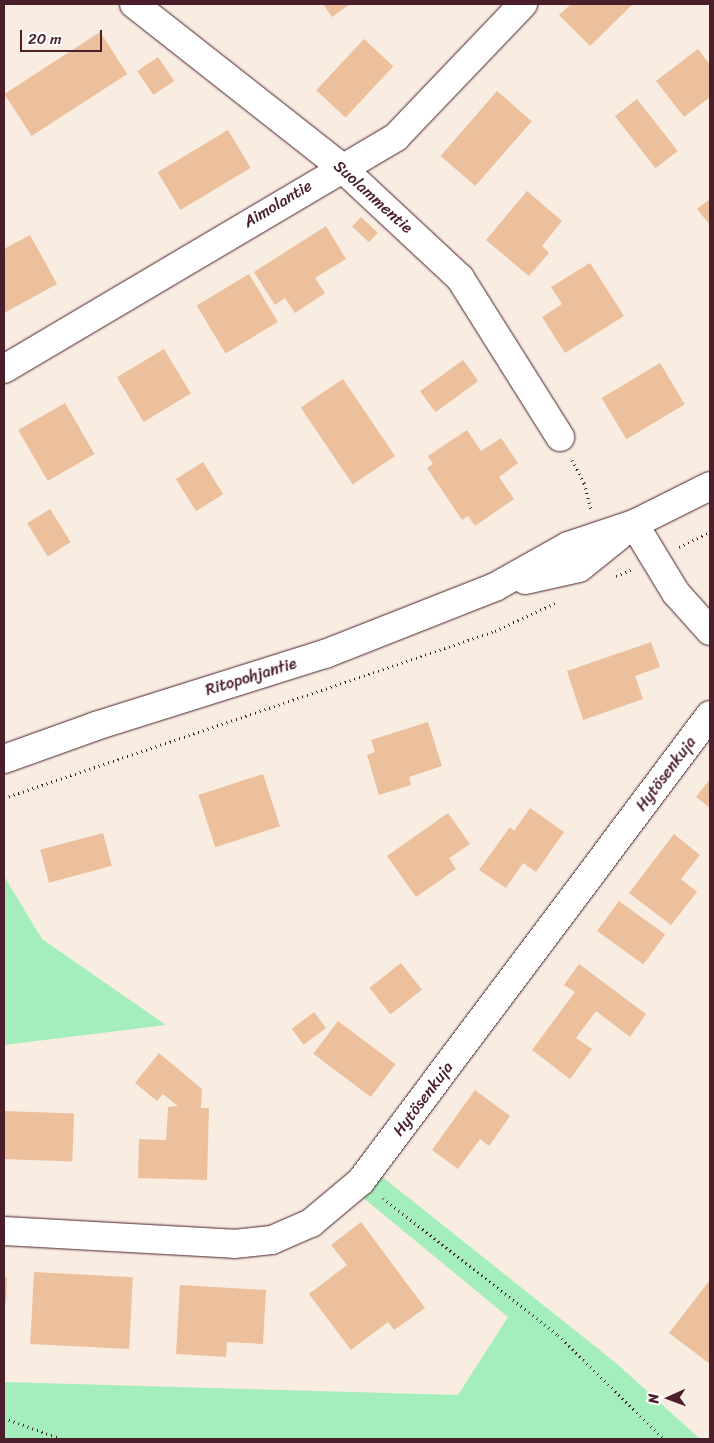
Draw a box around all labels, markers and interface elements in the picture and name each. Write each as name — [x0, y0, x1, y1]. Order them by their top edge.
scale bar — [22, 20, 105, 52]
text: 20 m — [28, 26, 62, 52]
street label: Suolammentie — [329, 156, 417, 238]
street label: Aimolantie — [240, 176, 316, 232]
street label: Ritopohjantie — [203, 654, 299, 700]
street label: Hytösenkuja — [632, 733, 700, 815]
street label: Hytösenkuja — [389, 1058, 457, 1140]
north arrow — [644, 1373, 694, 1423]
text: N — [641, 1393, 666, 1404]

